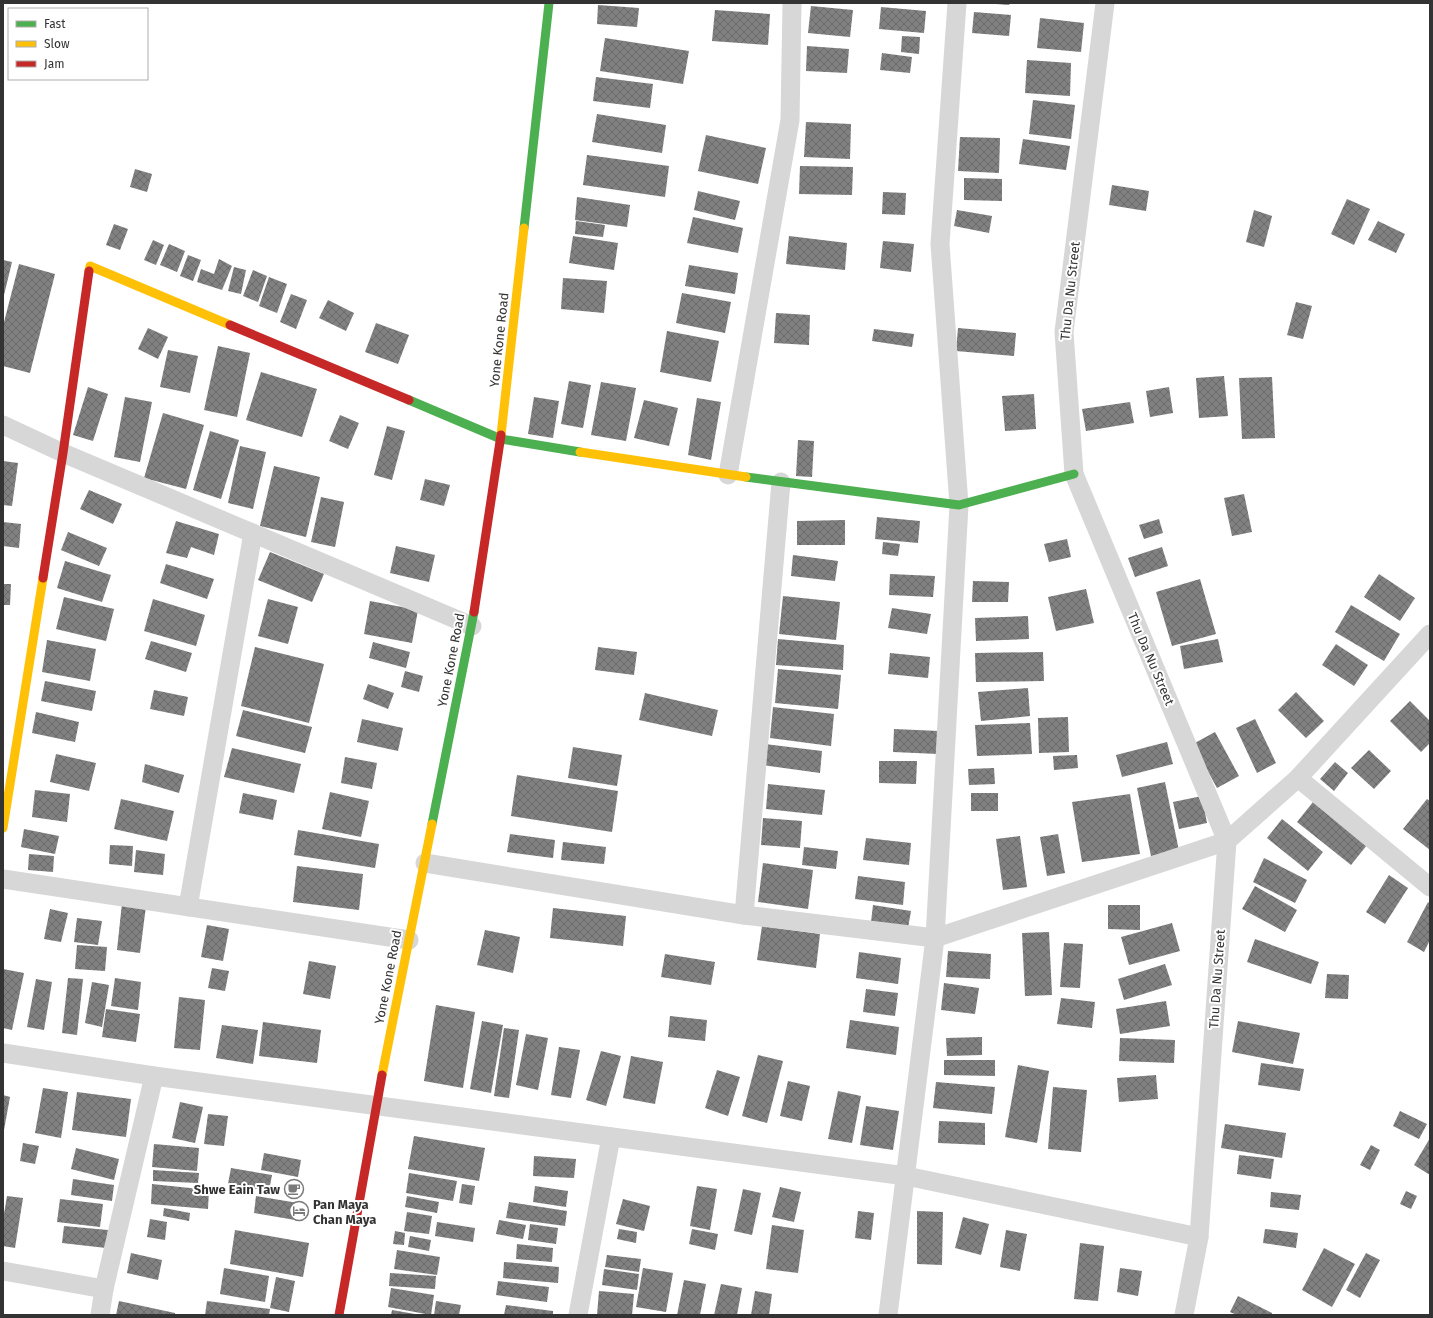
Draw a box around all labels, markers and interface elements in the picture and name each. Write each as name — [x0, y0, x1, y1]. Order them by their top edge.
legend — [8, 8, 148, 80]
text: Fast — [44, 17, 66, 31]
text: Slow — [44, 37, 70, 51]
text: Jam — [44, 57, 64, 71]
street label: Thu Da Nu Street — [1057, 241, 1083, 341]
street label: Yone Kone Road — [487, 292, 511, 388]
street label: Thu Da Nu Street — [1125, 610, 1177, 708]
street label: Yone Kone Road — [435, 612, 467, 708]
street label: Yone Kone Road — [372, 929, 404, 1025]
street label: Thu Da Nu Street — [1206, 929, 1228, 1029]
cafe icon: Shwe Eain Taw — [283, 1178, 305, 1200]
place label: Shwe Eain Taw — [194, 1182, 280, 1197]
place label: Pan Maya Chan Maya — [313, 1197, 376, 1227]
hotel icon: Pan Maya Chan Maya — [288, 1200, 310, 1222]

